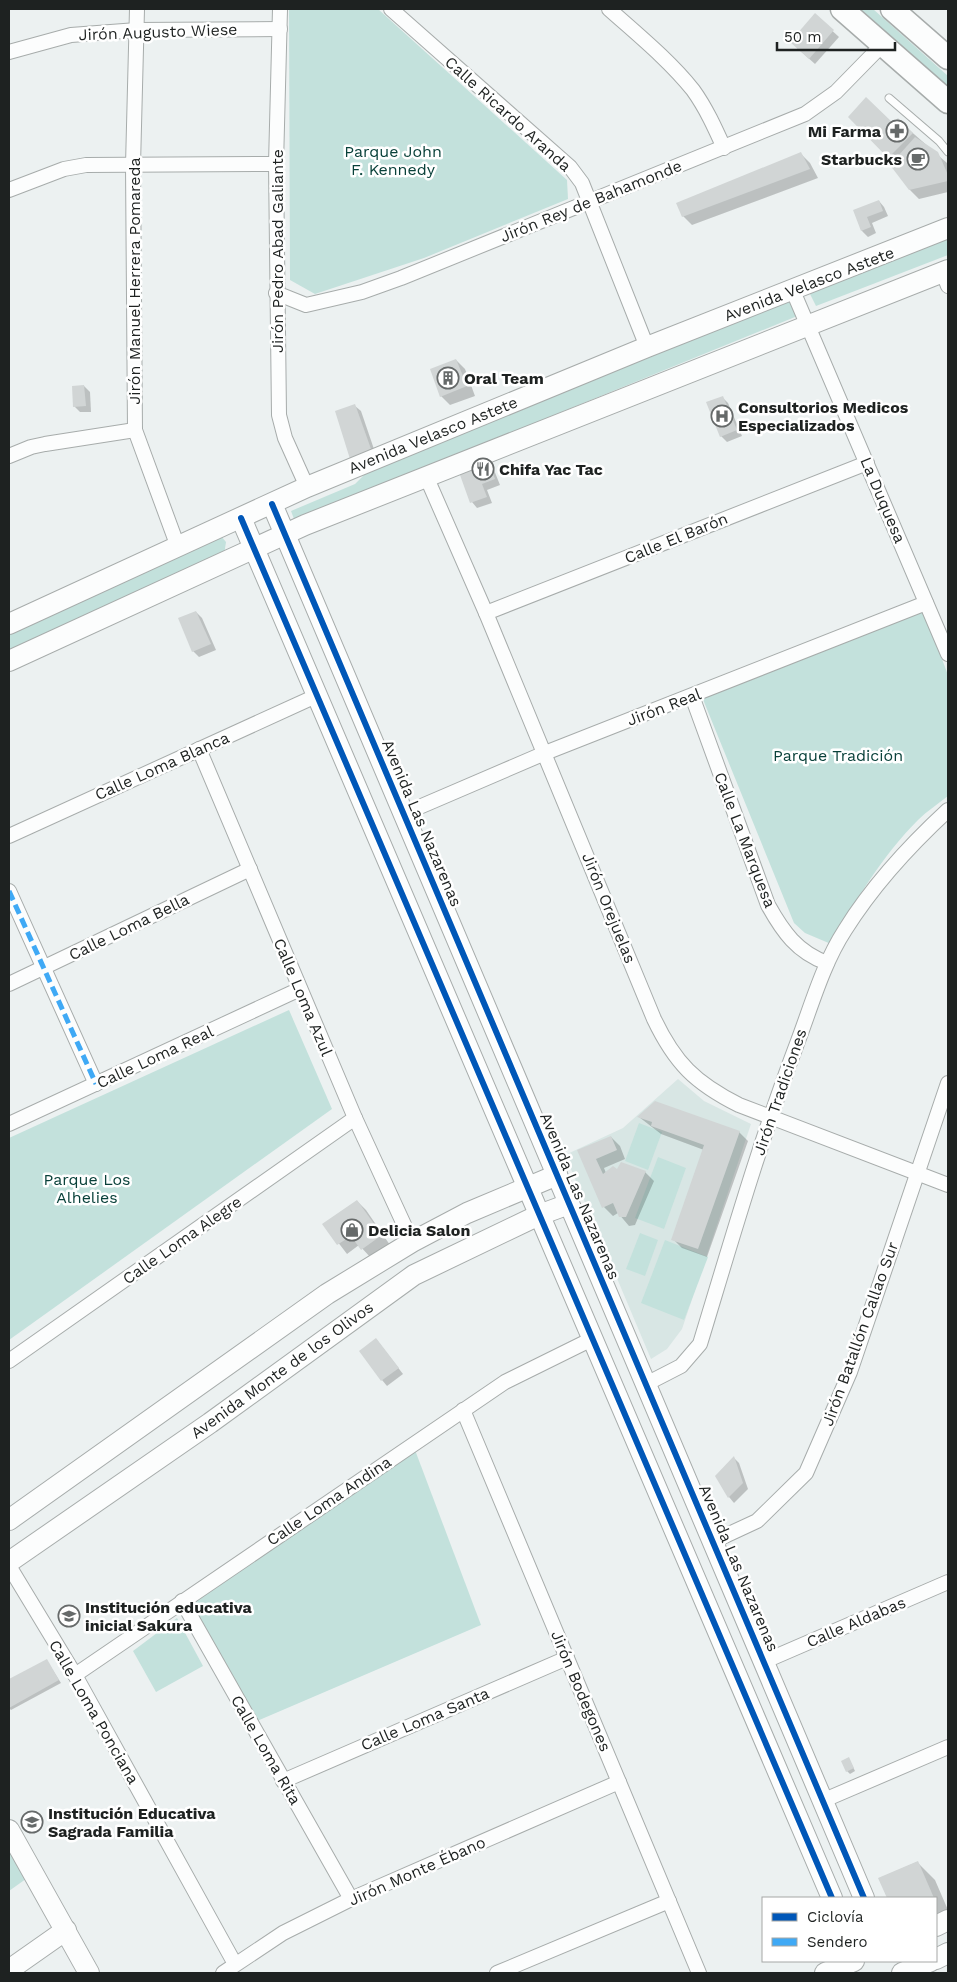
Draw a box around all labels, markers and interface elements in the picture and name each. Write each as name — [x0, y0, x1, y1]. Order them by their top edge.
street label: Jirón Augusto Wiese — [78, 20, 238, 44]
scale bar — [777, 20, 894, 52]
text: 50 m — [784, 28, 821, 46]
street label: Calle Ricardo Aranda — [441, 52, 575, 176]
pharmacy icon: Mi Farma — [885, 119, 909, 143]
place label: Mi Farma — [808, 122, 882, 141]
park label: Parque John F. Kennedy — [344, 142, 442, 179]
cafe icon: Starbucks — [906, 147, 930, 171]
street label: Jirón Pedro Abad Galiante — [268, 149, 287, 353]
place label: Starbucks — [821, 150, 902, 169]
street label: Jirón Rey de Bahamonde — [497, 156, 685, 246]
street label: Jirón Manuel Herrera Pomareda — [125, 157, 144, 405]
street label: Avenida Velasco Astete — [721, 243, 897, 325]
building icon: Oral Team — [436, 366, 460, 390]
place label: Oral Team — [464, 369, 544, 388]
street label: Avenida Velasco Astete — [346, 392, 520, 478]
place label: Consultorios Medicos Especializados — [738, 398, 909, 435]
hospital icon: Consultorios Medicos Especializados — [710, 404, 734, 428]
street label: La Duquesa — [856, 454, 910, 546]
restaurant icon: Chifa Yac Tac — [471, 457, 495, 481]
place label: Chifa Yac Tac — [499, 460, 603, 479]
street label: Calle El Barón — [622, 509, 730, 567]
street label: Jirón Real — [624, 684, 704, 730]
street label: Calle Loma Blanca — [92, 728, 232, 804]
street label: Avenida Las Nazarenas — [378, 737, 466, 909]
park label: Parque Tradición — [773, 746, 903, 765]
street label: Calle La Marquesa — [710, 769, 780, 911]
street label: Jirón Orejuelas — [578, 850, 640, 966]
street label: Calle Loma Bella — [66, 890, 192, 964]
street label: Calle Loma Azul — [270, 935, 336, 1059]
street label: Calle Loma Real — [94, 1022, 216, 1092]
street label: Jirón Tradiciones — [749, 1026, 811, 1158]
street label: Avenida Las Nazarenas — [536, 1110, 624, 1282]
park label: Parque Los Alhelies — [43, 1170, 131, 1207]
street label: Calle Loma Alegre — [119, 1192, 245, 1288]
shop icon: Delicia Salon — [340, 1218, 364, 1242]
place label: Delicia Salon — [368, 1221, 470, 1240]
street label: Jirón Batallón Callao Sur — [818, 1239, 902, 1429]
street label: Avenida Monte de los Olivos — [187, 1297, 377, 1443]
street label: Calle Loma Andina — [263, 1452, 395, 1550]
street label: Avenida Las Nazarenas — [695, 1482, 783, 1654]
street label: Calle Aldabas — [804, 1593, 908, 1651]
place label: Institución educativa inicial Sakura — [85, 1598, 253, 1635]
school or university icon: Institución educativa inicial Sakura — [57, 1604, 81, 1628]
street label: Jirón Bodegones — [547, 1628, 615, 1754]
street label: Calle Loma Ponciana — [45, 1637, 143, 1787]
street label: Calle Loma Santa — [358, 1683, 492, 1755]
street label: Calle Loma Rita — [227, 1692, 305, 1808]
place label: Institución Educativa Sagrada Familia — [48, 1804, 216, 1841]
school or university icon: Institución Educativa Sagrada Familia — [20, 1810, 44, 1834]
street label: Jirón Monte Ébano — [346, 1832, 488, 1910]
legend — [762, 1897, 937, 1962]
text: Ciclovía — [807, 1908, 864, 1926]
text: Sendero — [807, 1933, 868, 1951]

